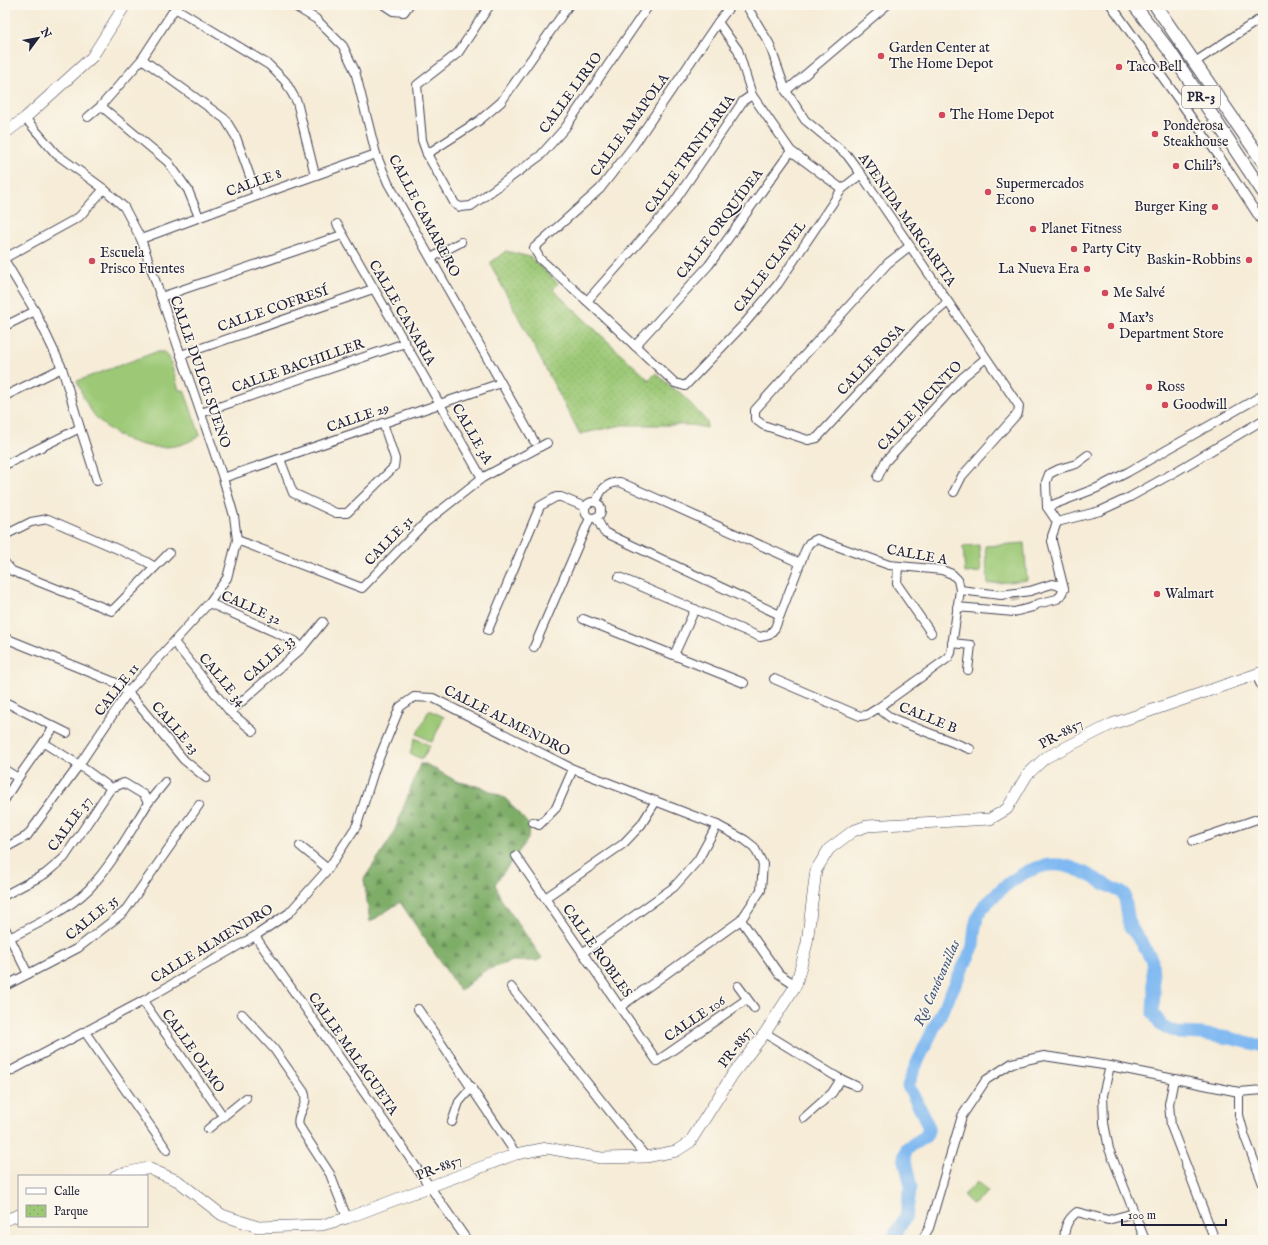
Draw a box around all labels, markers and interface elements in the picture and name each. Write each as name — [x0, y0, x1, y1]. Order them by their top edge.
north arrow — [18, 18, 58, 58]
text: N — [37, 25, 54, 41]
place label: Garden Center at The Home Depot — [889, 39, 994, 73]
street label: CALLE LIRIO — [535, 49, 607, 137]
marker: Garden Center at The Home Depot — [876, 51, 886, 61]
place label: Taco Bell — [1127, 58, 1182, 76]
marker: Taco Bell — [1114, 62, 1124, 72]
street label: CALLE AMAPOLA — [587, 69, 674, 180]
road number: PR-3 — [1182, 86, 1220, 108]
street label: CALLE TRINITARIA — [641, 91, 739, 217]
place label: The Home Depot — [950, 106, 1055, 124]
marker: The Home Depot — [937, 110, 947, 120]
place label: Ponderosa Steakhouse — [1163, 117, 1229, 151]
marker: Ponderosa Steakhouse — [1150, 129, 1160, 139]
street label: AVENIDA MARGARITA — [854, 149, 960, 291]
street label: CALLE CAMARERO — [384, 152, 464, 281]
place label: Chili's — [1184, 157, 1222, 175]
marker: Chili's — [1171, 161, 1181, 171]
street label: CALLE ORQUÍDEA — [672, 164, 768, 283]
street label: CALLE 8 — [224, 165, 284, 201]
place label: Supermercados Econo — [996, 175, 1084, 209]
marker: Supermercados Econo — [983, 187, 993, 197]
place label: Burger King — [1134, 198, 1207, 216]
marker: Burger King — [1210, 202, 1220, 212]
street label: CALLE CLAVEL — [730, 218, 810, 316]
place label: Planet Fitness — [1041, 220, 1122, 238]
marker: Planet Fitness — [1028, 224, 1038, 234]
place label: Party City — [1082, 240, 1141, 258]
place label: Escuela Prisco Fuentes — [100, 244, 185, 278]
marker: Party City — [1069, 244, 1079, 254]
place label: Baskin-Robbins — [1146, 251, 1241, 269]
marker: Baskin-Robbins — [1244, 255, 1254, 265]
marker: Escuela Prisco Fuentes — [87, 256, 97, 266]
street label: CALLE CANARIA — [365, 257, 440, 369]
place label: La Nueva Era — [998, 260, 1080, 278]
marker: La Nueva Era — [1082, 264, 1092, 274]
street label: CALLE COFRESÍ — [215, 280, 332, 336]
place label: Me Salvé — [1113, 284, 1166, 302]
marker: Me Salvé — [1100, 288, 1110, 298]
street label: CALLE DULCE SUENO — [165, 293, 235, 451]
place label: Max's Department Store — [1119, 309, 1224, 343]
street label: CALLE ROSA — [833, 320, 909, 399]
marker: Max's Department Store — [1106, 321, 1116, 331]
street label: CALLE BACHILLER — [229, 335, 367, 397]
street label: CALLE JACINTO — [874, 357, 967, 455]
place label: Ross — [1157, 378, 1185, 396]
marker: Ross — [1144, 382, 1154, 392]
place label: Goodwill — [1173, 396, 1227, 414]
street label: CALLE 29 — [324, 399, 392, 437]
marker: Goodwill — [1160, 400, 1170, 410]
street label: CALLE 3A — [448, 401, 497, 468]
street label: CALLE 31 — [361, 512, 417, 570]
street label: CALLE A — [885, 541, 949, 569]
place label: Walmart — [1165, 585, 1214, 603]
street label: CALLE 32 — [218, 587, 284, 629]
marker: Walmart — [1152, 589, 1162, 599]
street label: CALLE 33 — [240, 631, 298, 687]
street label: CALLE 34 — [194, 650, 250, 710]
street label: CALLE 11 — [91, 660, 143, 720]
street label: CALLE ALMENDRO — [441, 681, 574, 761]
street label: CALLE 23 — [147, 698, 203, 758]
street label: CALLE B — [896, 698, 960, 738]
street label: PR-8857 — [1036, 715, 1086, 753]
street label: CALLE 37 — [44, 793, 96, 855]
street label: CALLE 35 — [62, 891, 122, 945]
street label: CALLE ALMENDRO — [148, 900, 277, 988]
street label: CALLE ROBLES — [558, 901, 636, 1001]
water label: Río Canóvanillas — [910, 936, 965, 1029]
street label: CALLE MALAGUETA — [304, 989, 402, 1119]
street label: CALLE 106 — [661, 991, 730, 1046]
street label: CALLE OLMO — [157, 1006, 229, 1097]
street label: PR-8857 — [714, 1023, 758, 1071]
street label: PR-8857 — [413, 1151, 465, 1185]
legend — [18, 1175, 148, 1227]
text: Calle — [54, 1184, 80, 1199]
scale bar — [1122, 1201, 1226, 1227]
text: Parque — [54, 1204, 89, 1220]
text: 100 m — [1128, 1208, 1156, 1223]

